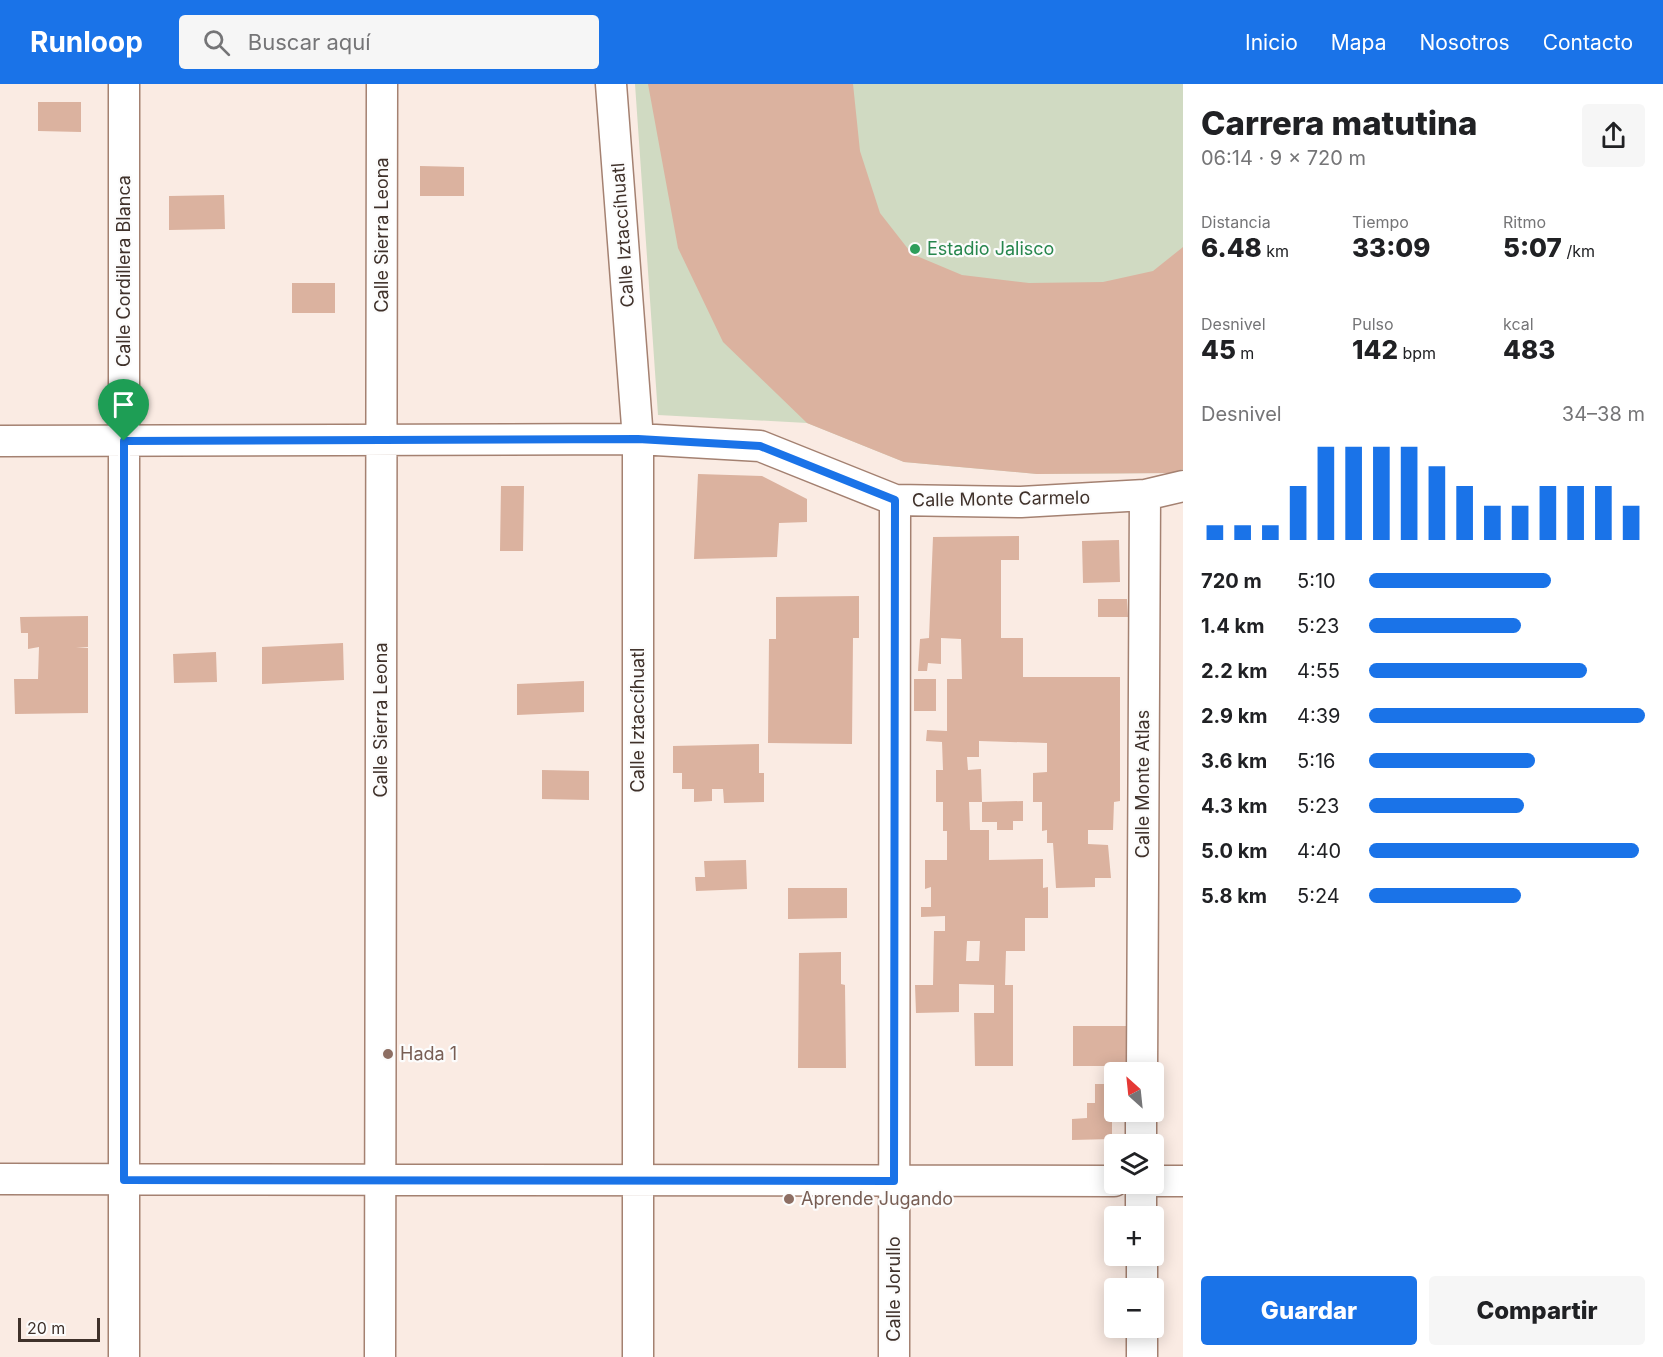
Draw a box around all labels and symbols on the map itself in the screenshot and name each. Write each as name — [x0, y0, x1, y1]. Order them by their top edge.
street label: Calle Sierra Leona — [371, 157, 392, 313]
street label: Calle Iztaccíhuatl — [607, 162, 638, 308]
street label: Calle Cordillera Blanca — [113, 175, 134, 367]
place label: Estadio Jalisco — [927, 238, 1054, 259]
marker: Estadio Jalisco — [908, 242, 922, 256]
pin — [98, 379, 149, 441]
street label: Calle Monte Carmelo — [912, 486, 1090, 511]
street label: Calle Sierra Leona — [370, 642, 391, 798]
street label: Calle Iztaccíhuatl — [627, 648, 648, 792]
street label: Calle Monte Atlas — [1132, 710, 1153, 858]
place label: Hada 1 — [400, 1043, 457, 1064]
marker: Hada 1 — [381, 1047, 395, 1061]
north arrow — [1104, 1062, 1164, 1122]
place label: Aprende Jugando — [801, 1188, 953, 1209]
marker: Aprende Jugando — [782, 1192, 796, 1206]
street label: Calle Jorullo — [883, 1236, 904, 1342]
scale bar — [18, 1315, 100, 1342]

